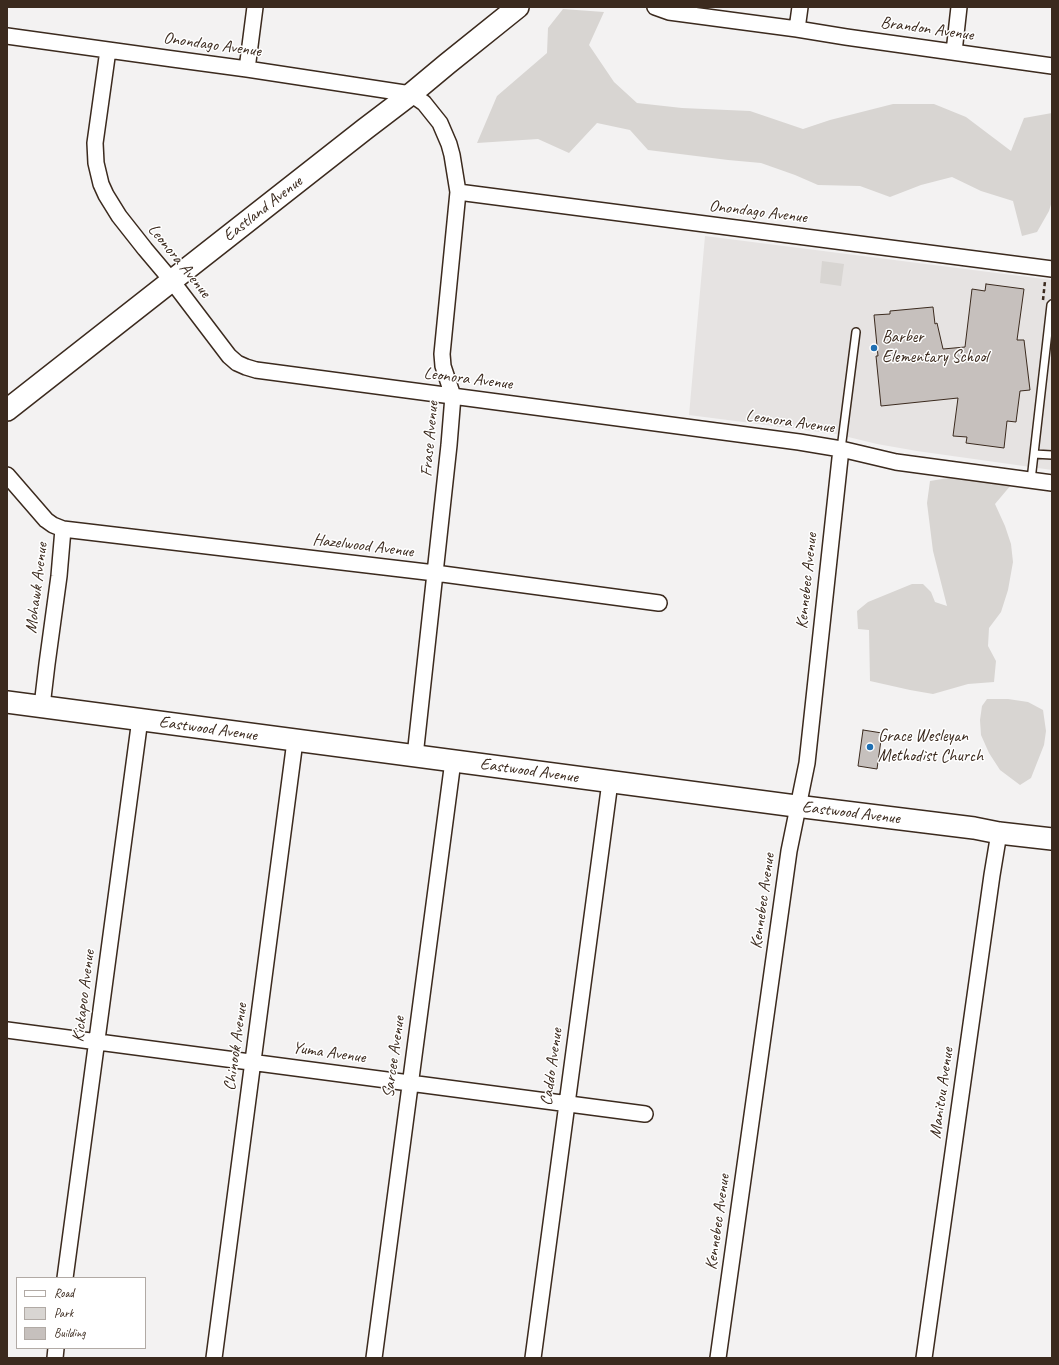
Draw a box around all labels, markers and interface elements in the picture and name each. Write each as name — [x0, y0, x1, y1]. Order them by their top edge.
street label: Brandon Avenue — [879, 12, 975, 46]
street label: Onondago Avenue — [162, 28, 262, 62]
street label: Eastland Avenue — [219, 172, 307, 246]
street label: Onondago Avenue — [708, 196, 808, 228]
street label: Leonora Avenue — [143, 220, 215, 302]
place label: Barber Elementary School — [882, 328, 988, 368]
marker: Barber Elementary School — [869, 343, 879, 353]
street label: Leonora Avenue — [423, 363, 513, 395]
street label: Frase Avenue — [417, 400, 443, 478]
street label: Leonora Avenue — [744, 406, 836, 438]
street label: Hazelwood Avenue — [311, 530, 415, 562]
street label: Kennebec Avenue — [792, 532, 822, 630]
street label: Mohawk Avenue — [21, 542, 53, 634]
street label: Eastwood Avenue — [158, 712, 258, 746]
place label: Grace Wesleyan Methodist Church — [878, 727, 983, 767]
marker: Grace Wesleyan Methodist Church — [865, 742, 875, 752]
street label: Eastwood Avenue — [479, 754, 579, 788]
street label: Eastwood Avenue — [801, 797, 901, 829]
street label: Kennebec Avenue — [746, 852, 780, 950]
street label: Kickapoo Avenue — [68, 949, 100, 1043]
street label: Chinook Avenue — [220, 1002, 252, 1092]
street label: Sarcee Avenue — [378, 1015, 410, 1099]
street label: Caddo Avenue — [536, 1027, 568, 1107]
street label: Yuma Avenue — [291, 1038, 367, 1068]
street label: Manitou Avenue — [926, 1046, 958, 1140]
street label: Kennebec Avenue — [701, 1173, 735, 1271]
legend — [16, 1277, 146, 1349]
text: Road — [54, 1285, 74, 1301]
text: Park — [54, 1305, 73, 1321]
text: Building — [54, 1325, 86, 1341]

